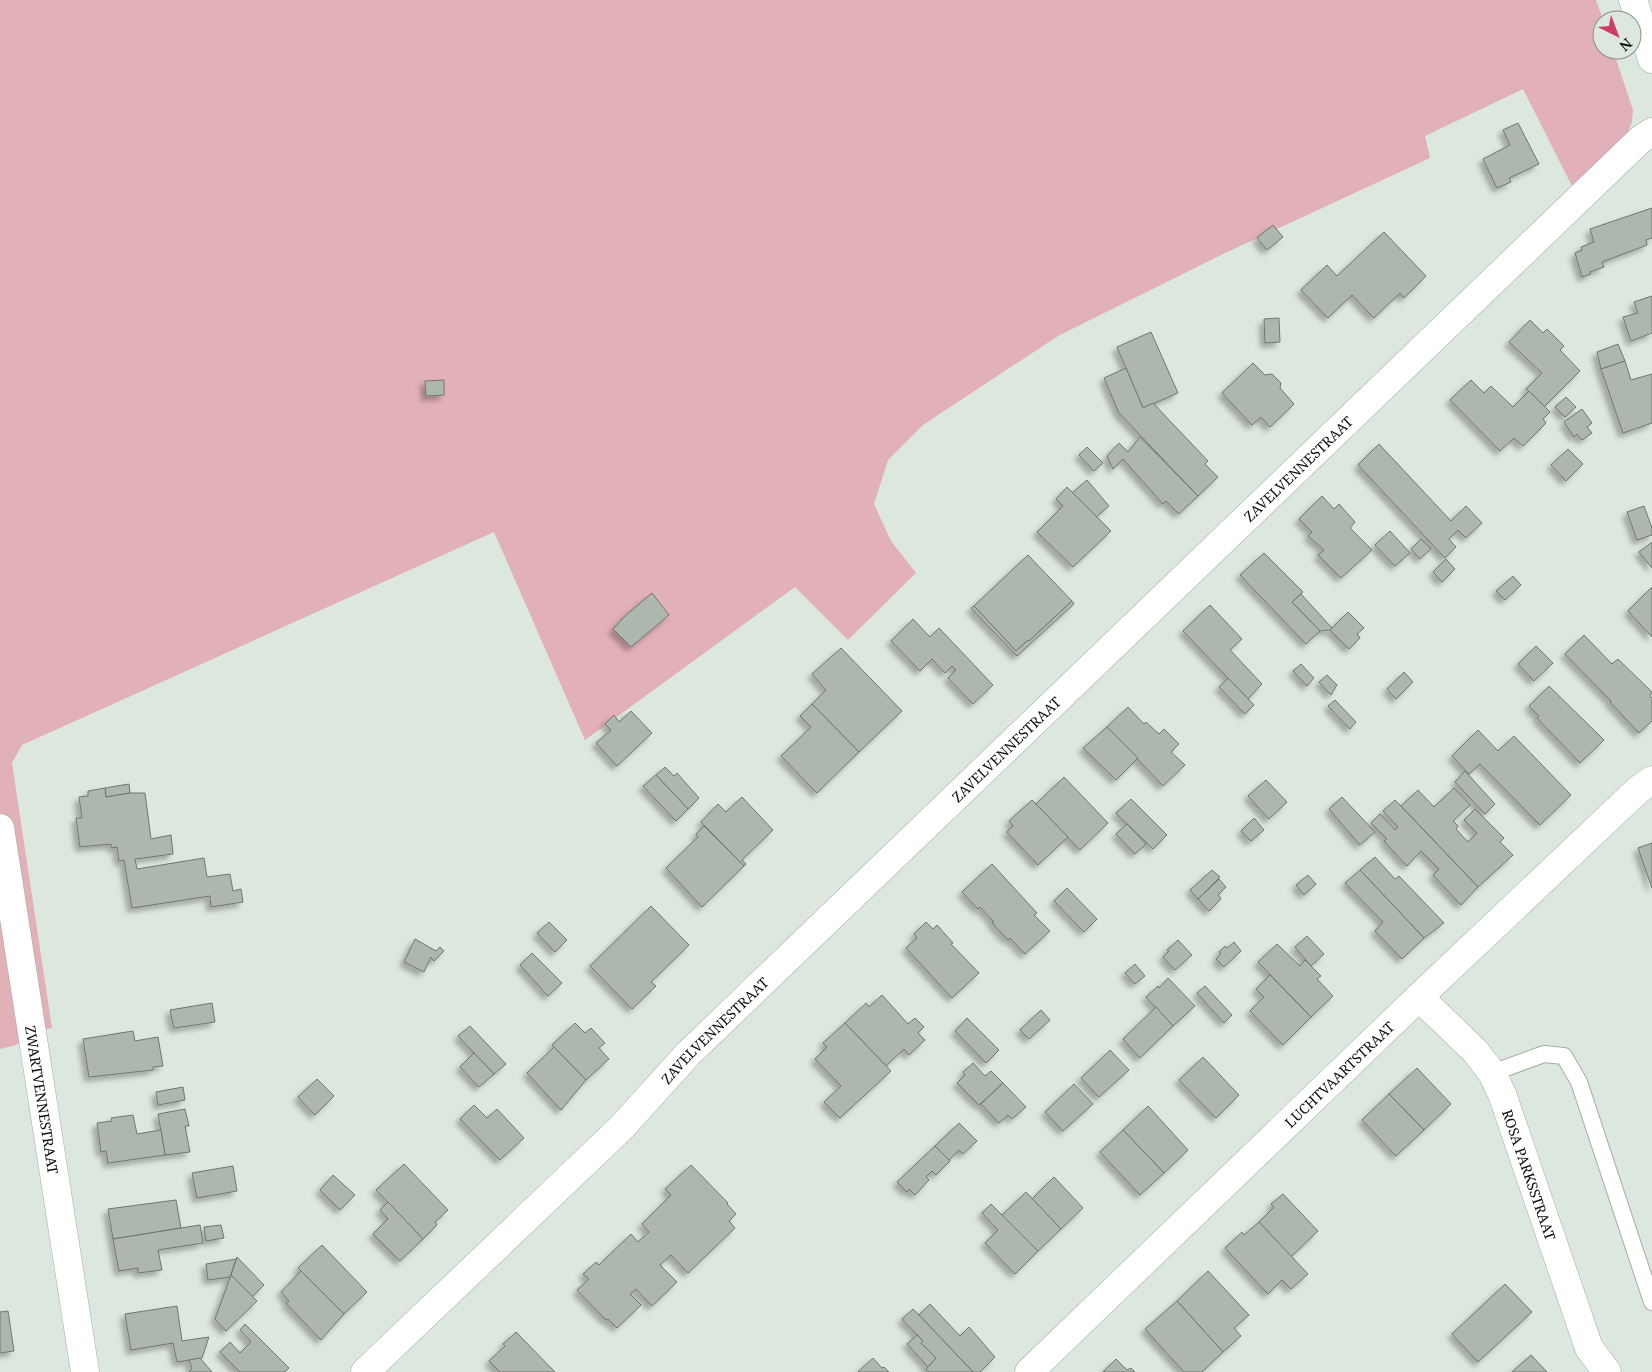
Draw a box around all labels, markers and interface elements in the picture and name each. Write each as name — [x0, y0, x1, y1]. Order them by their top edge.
north arrow — [1592, 10, 1642, 60]
text: N — [1616, 34, 1636, 56]
street label: ZAVELVENNESTRAAT — [1239, 411, 1357, 525]
street label: ZAVELVENNESTRAAT — [947, 692, 1065, 806]
street label: ZAVELVENNESTRAAT — [656, 972, 772, 1087]
street label: LUCHTVAARTSTRAAT — [1280, 1016, 1398, 1131]
street label: ZWARTVENNESTRAAT — [21, 1024, 64, 1176]
street label: ROSA PARKSSTRAAT — [1498, 1107, 1561, 1243]

